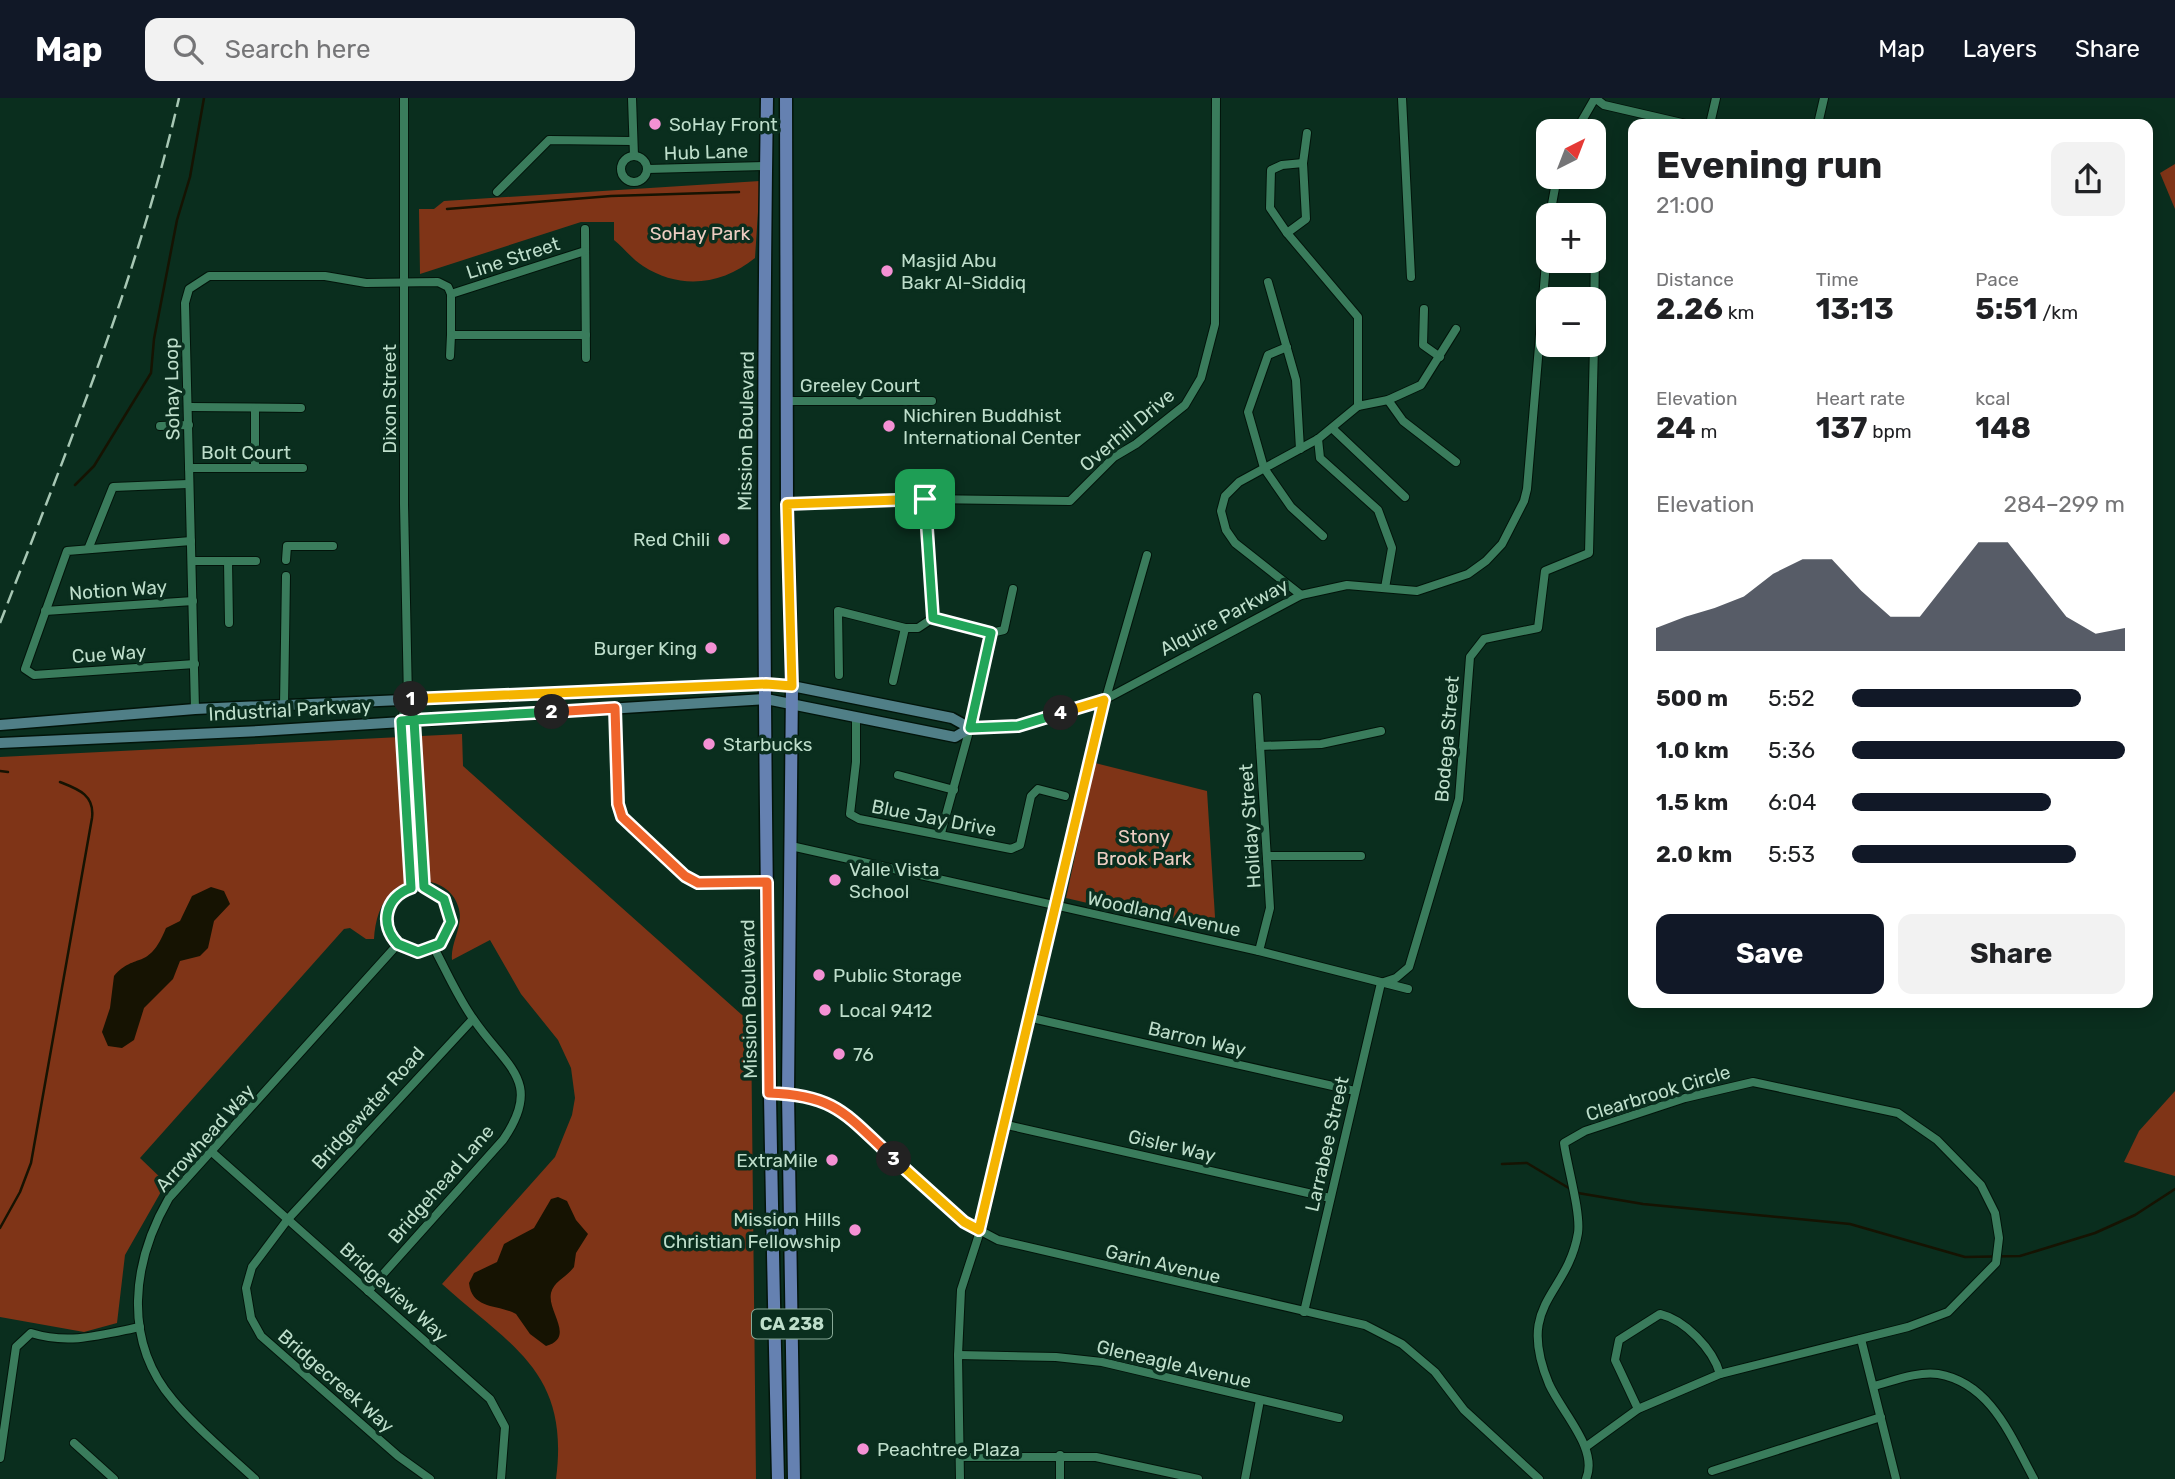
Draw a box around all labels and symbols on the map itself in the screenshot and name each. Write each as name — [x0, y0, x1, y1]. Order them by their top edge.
place label: SoHay Front — [669, 113, 778, 136]
marker: SoHay Front — [647, 116, 663, 132]
north arrow — [1536, 119, 1606, 189]
street label: Hub Lane — [663, 139, 749, 165]
park label: SoHay Park — [650, 222, 751, 245]
street label: Line Street — [463, 232, 563, 284]
place label: Masjid Abu Bakr Al-Siddiq — [901, 249, 1026, 294]
marker: Masjid Abu Bakr Al-Siddiq — [879, 263, 895, 279]
street label: Sohay Loop — [160, 337, 184, 441]
street label: Dixon Street — [378, 344, 401, 454]
street label: Mission Boulevard — [733, 351, 759, 511]
street label: Greeley Court — [800, 374, 921, 397]
street label: Overhill Drive — [1075, 384, 1179, 476]
place label: Nichiren Buddhist International Center — [903, 404, 1082, 449]
marker: Nichiren Buddhist International Center — [881, 418, 897, 434]
street label: Bolt Court — [201, 441, 292, 464]
pin — [895, 469, 955, 529]
place label: Red Chili — [633, 528, 710, 551]
marker: Red Chili — [716, 531, 732, 547]
street label: Alquire Parkway — [1156, 573, 1292, 661]
street label: Notion Way — [68, 575, 168, 605]
place label: Burger King — [594, 637, 697, 660]
street label: Cue Way — [71, 640, 147, 668]
marker: Burger King — [703, 640, 719, 656]
street label: Bodega Street — [1430, 674, 1464, 803]
pin: 1 — [394, 682, 428, 716]
street label: Industrial Parkway — [208, 694, 372, 726]
pin: 2 — [534, 694, 570, 730]
pin: 4 — [1044, 696, 1078, 730]
place label: Starbucks — [723, 733, 813, 756]
marker: Starbucks — [701, 736, 717, 752]
street label: Holiday Street — [1234, 762, 1266, 889]
street label: Blue Jay Drive — [870, 795, 998, 841]
park label: Stony Brook Park — [1096, 825, 1192, 870]
place label: Valle Vista School — [849, 858, 939, 903]
marker: Valle Vista School — [827, 872, 843, 888]
street label: Woodland Avenue — [1085, 886, 1243, 942]
street label: Mission Boulevard — [736, 919, 762, 1079]
place label: Public Storage — [833, 964, 962, 987]
marker: Public Storage — [811, 967, 827, 983]
place label: Local 9412 — [839, 999, 932, 1022]
marker: Local 9412 — [817, 1002, 833, 1018]
street label: Barron Way — [1146, 1017, 1248, 1061]
street label: Bridgewater Road — [307, 1042, 429, 1174]
place label: 76 — [853, 1043, 874, 1066]
marker: 76 — [831, 1046, 847, 1062]
street label: Clearbrook Circle — [1583, 1060, 1733, 1126]
street label: Larrabee Street — [1300, 1074, 1354, 1214]
street label: Arrowhead Way — [151, 1079, 259, 1197]
street label: Bridgehead Lane — [383, 1120, 499, 1248]
street label: Gisler Way — [1126, 1125, 1218, 1167]
pin: 3 — [876, 1142, 912, 1176]
place label: ExtraMile — [736, 1149, 818, 1172]
marker: ExtraMile — [824, 1152, 840, 1168]
place label: Mission Hills Christian Fellowship — [663, 1208, 841, 1253]
marker: Mission Hills Christian Fellowship — [847, 1222, 863, 1238]
street label: Bridgeview Way — [335, 1237, 453, 1347]
street label: Garin Avenue — [1103, 1240, 1223, 1288]
road number: CA 238 — [752, 1310, 832, 1338]
street label: Bridgecreek Way — [273, 1324, 399, 1438]
street label: Gleneagle Avenue — [1094, 1335, 1254, 1393]
place label: Peachtree Plaza — [877, 1438, 1020, 1461]
marker: Peachtree Plaza — [855, 1441, 871, 1457]

